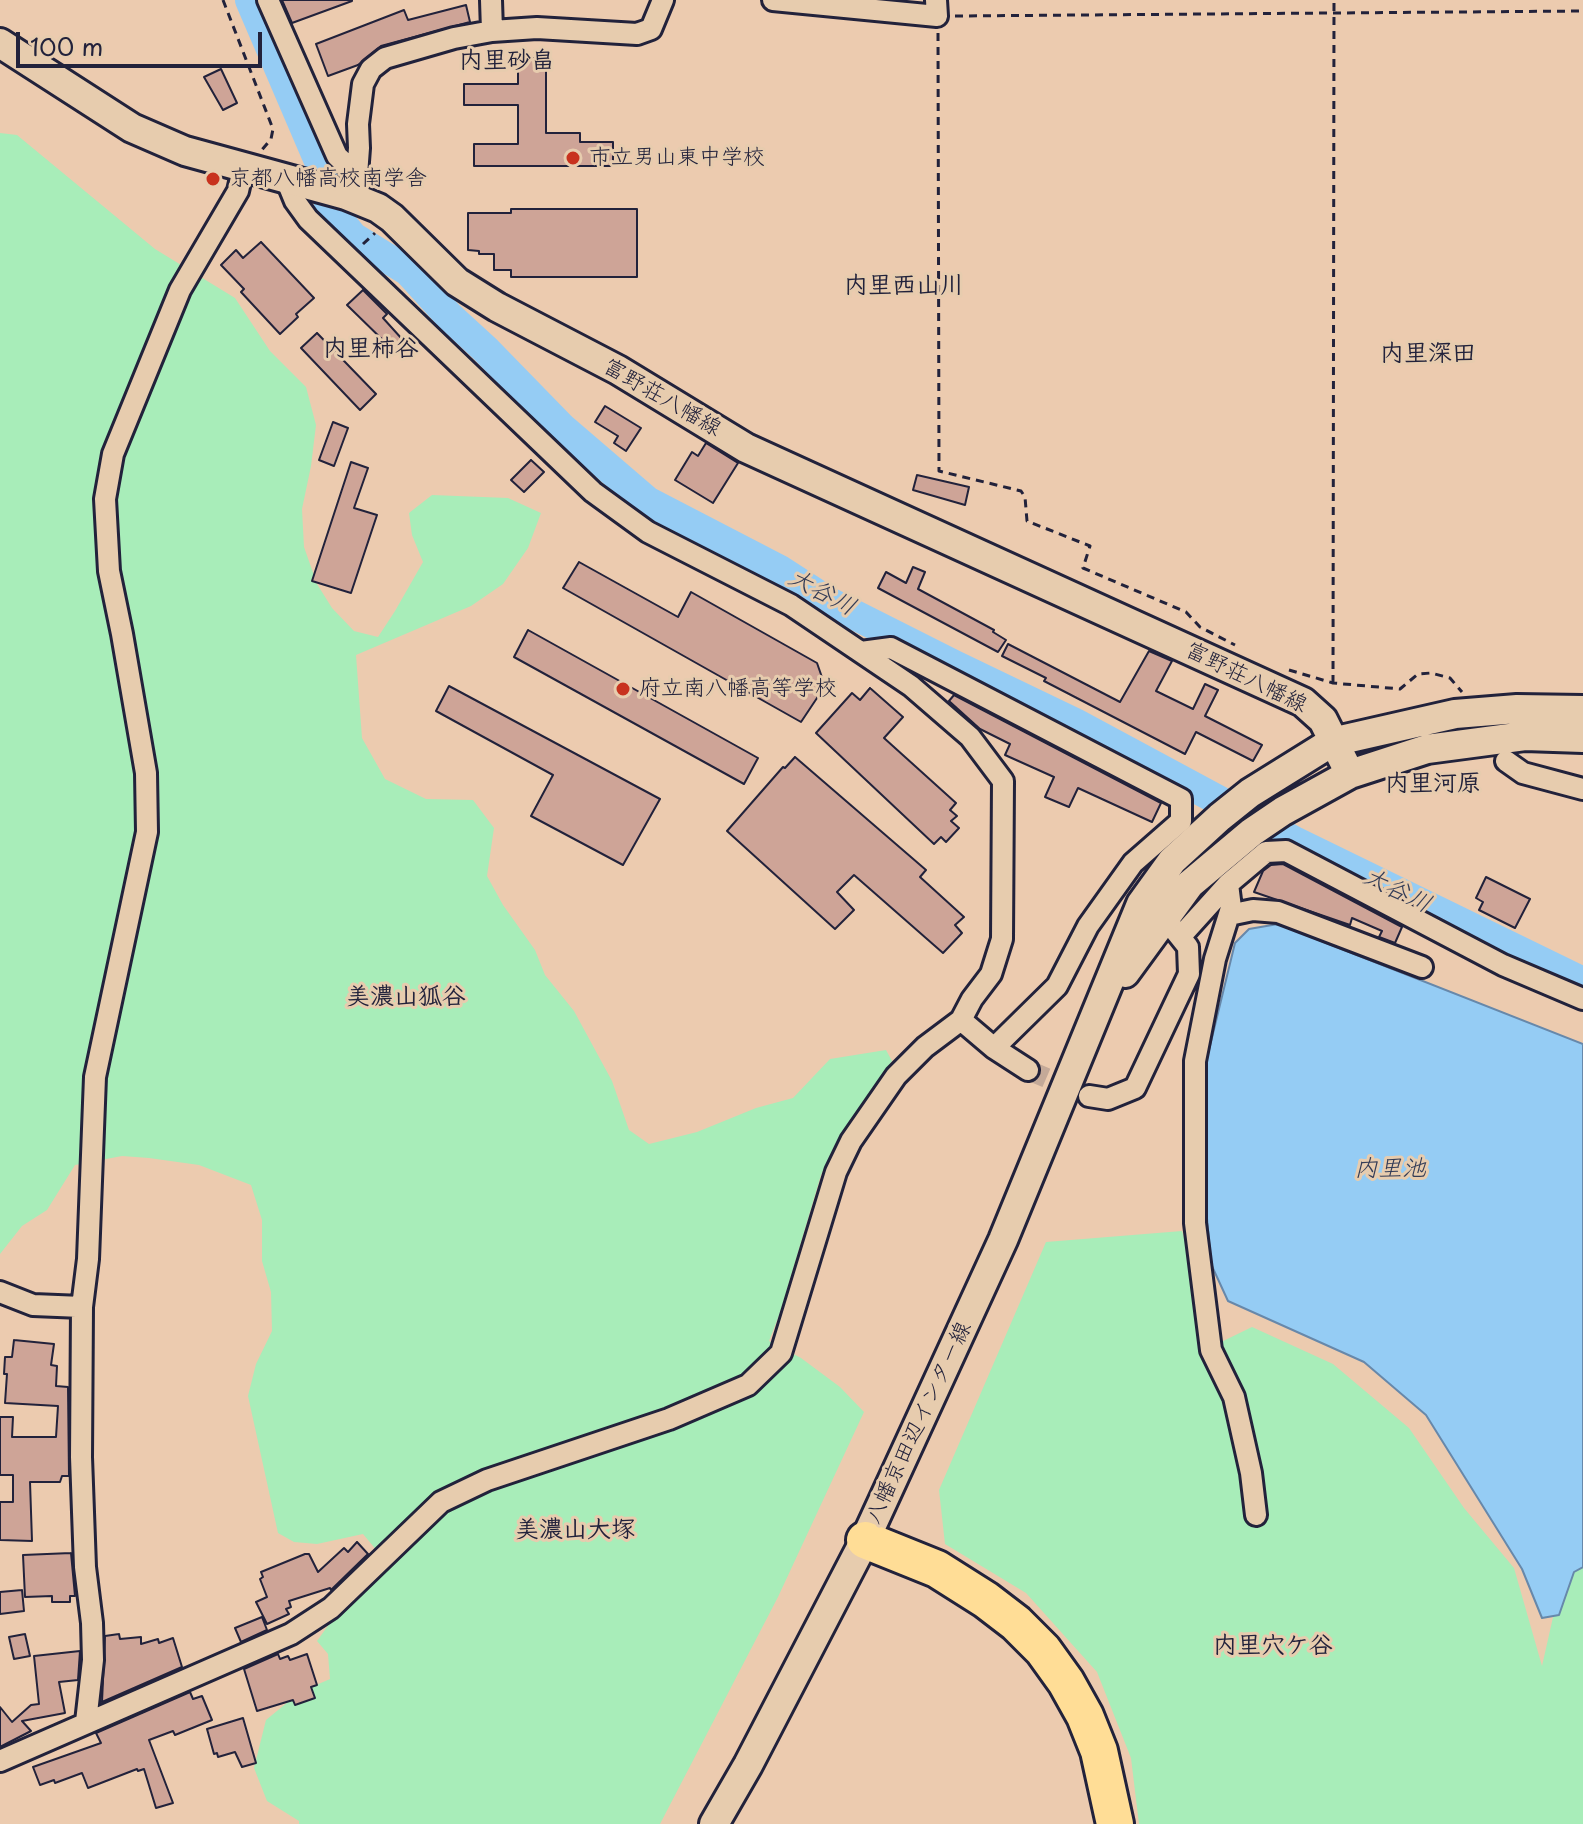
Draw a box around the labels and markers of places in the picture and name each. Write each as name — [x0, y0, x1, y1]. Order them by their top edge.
place label: 市立男山東中学校 — [589, 145, 765, 171]
marker: 市立男山東中学校 — [564, 149, 582, 167]
place label: 京都八幡高校南学舎 — [229, 166, 427, 192]
marker: 京都八幡高校南学舎 — [204, 170, 222, 188]
place label: 府立南八幡高等学校 — [639, 676, 837, 702]
marker: 府立南八幡高等学校 — [614, 680, 632, 698]

